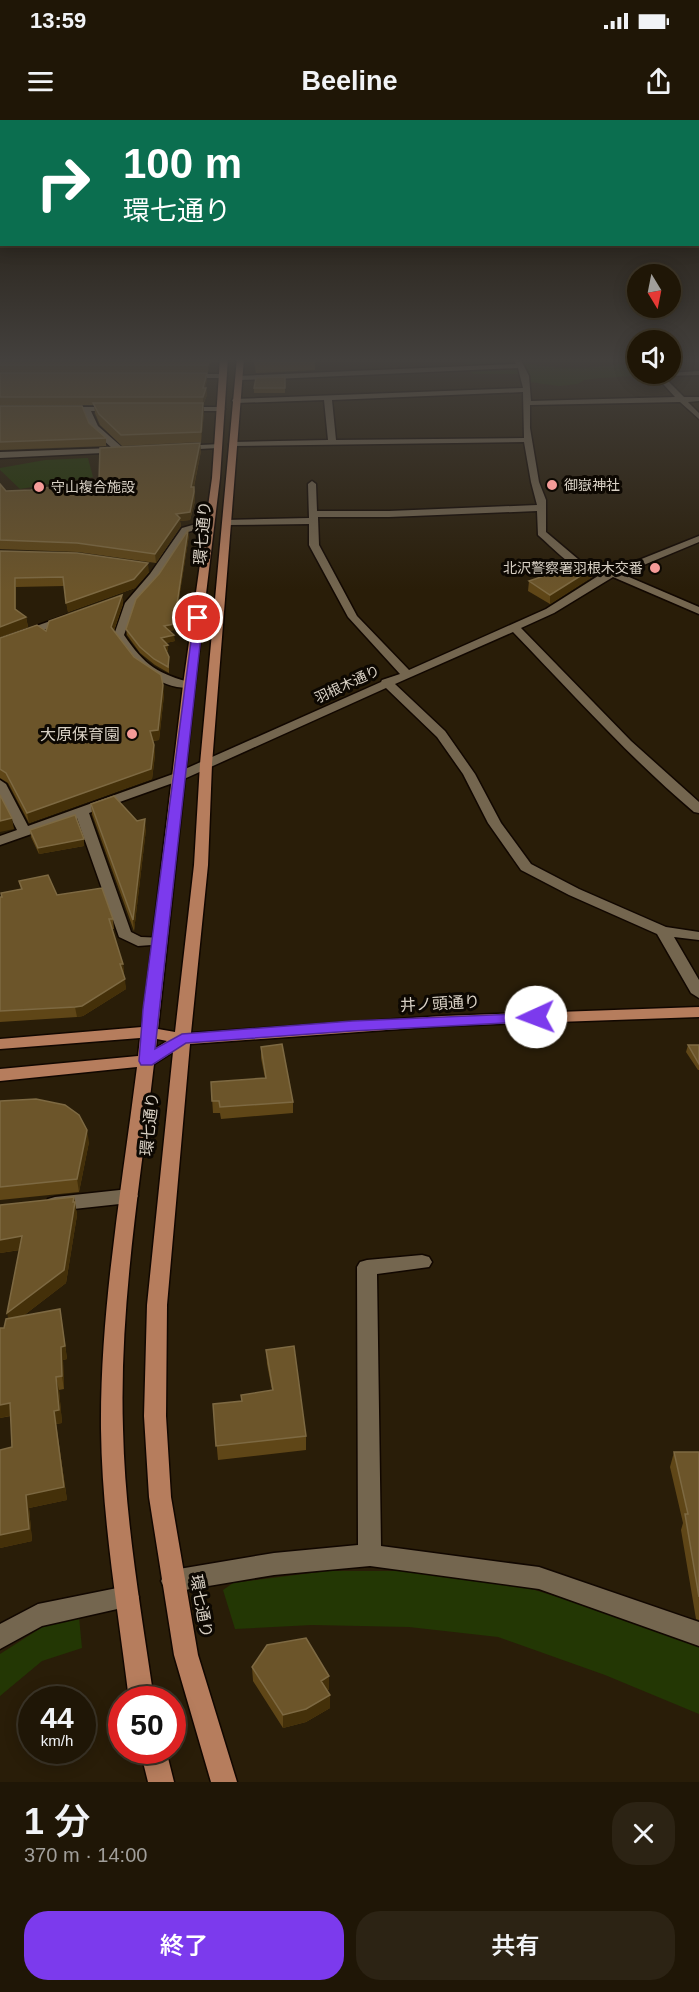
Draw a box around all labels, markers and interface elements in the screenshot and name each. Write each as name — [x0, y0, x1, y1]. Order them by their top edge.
text: 13:59 — [30, 8, 86, 33]
icon: menu — [24, 65, 57, 98]
icon: share — [642, 65, 675, 98]
text: Beeline — [301, 66, 398, 96]
text: 100 m — [123, 140, 242, 187]
icon: right — [24, 144, 102, 222]
text: 環七通り — [123, 196, 231, 226]
north arrow — [627, 264, 681, 318]
map controls — [627, 264, 681, 384]
button: sound — [627, 330, 681, 384]
place label: 御嶽神社 — [564, 477, 620, 493]
marker: 御嶽神社 — [545, 478, 559, 492]
place label: 守山複合施設 — [51, 479, 135, 495]
marker: 守山複合施設 — [32, 480, 46, 494]
street label: 環七通り — [191, 500, 214, 566]
place label: 北沢警察署羽根木交番 — [503, 560, 643, 576]
marker: 北沢警察署羽根木交番 — [648, 561, 662, 575]
pin — [172, 592, 223, 643]
icon: arrive — [181, 601, 214, 634]
street label: 羽根木通り — [312, 662, 382, 706]
place label: 大原保育園 — [40, 726, 120, 743]
marker: 大原保育園 — [125, 727, 139, 741]
position arrow — [504, 985, 568, 1049]
street label: 井ノ頭通り — [400, 993, 480, 1014]
street label: 環七通り — [138, 1091, 161, 1157]
street label: 環七通り — [188, 1573, 215, 1639]
speed limit sign: 50 — [108, 1686, 186, 1764]
text: 44 — [40, 1701, 74, 1734]
text: km/h — [41, 1732, 73, 1749]
text: 1 分 — [24, 1801, 90, 1842]
button: close — [612, 1802, 675, 1865]
text: 370 m · 14:00 — [24, 1844, 147, 1866]
button: 終了 — [24, 1911, 344, 1980]
button: 共有 — [356, 1911, 675, 1980]

